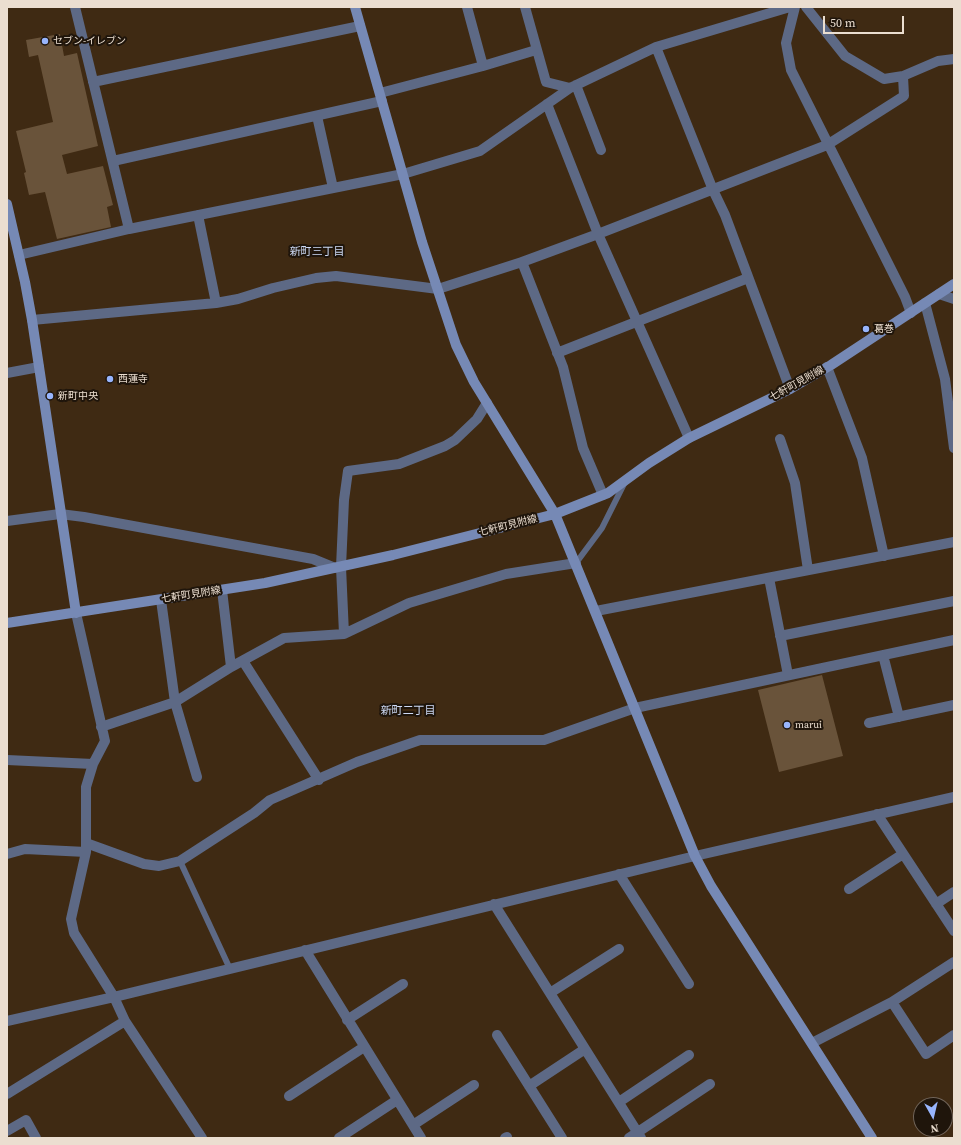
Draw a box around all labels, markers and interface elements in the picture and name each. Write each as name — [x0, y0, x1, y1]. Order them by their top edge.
scale bar — [825, 8, 906, 34]
text: 50 m — [830, 15, 856, 31]
place label: セブン-イレブン — [53, 35, 126, 47]
marker: セブン-イレブン — [40, 36, 50, 46]
district label: 新町三丁目 — [290, 245, 344, 259]
place label: 葛巻 — [874, 323, 894, 335]
marker: 葛巻 — [861, 324, 871, 334]
street label: 七軒町見附線 — [768, 364, 826, 404]
place label: 西蓮寺 — [118, 373, 148, 385]
marker: 西蓮寺 — [105, 374, 115, 384]
place label: 新町中央 — [58, 390, 98, 402]
marker: 新町中央 — [45, 391, 55, 401]
street label: 七軒町見附線 — [477, 513, 539, 539]
street label: 七軒町見附線 — [160, 584, 222, 606]
district label: 新町二丁目 — [381, 704, 435, 718]
place label: marui — [795, 719, 822, 731]
marker: marui — [782, 720, 792, 730]
north arrow — [913, 1097, 953, 1137]
text: N — [930, 1120, 940, 1136]

